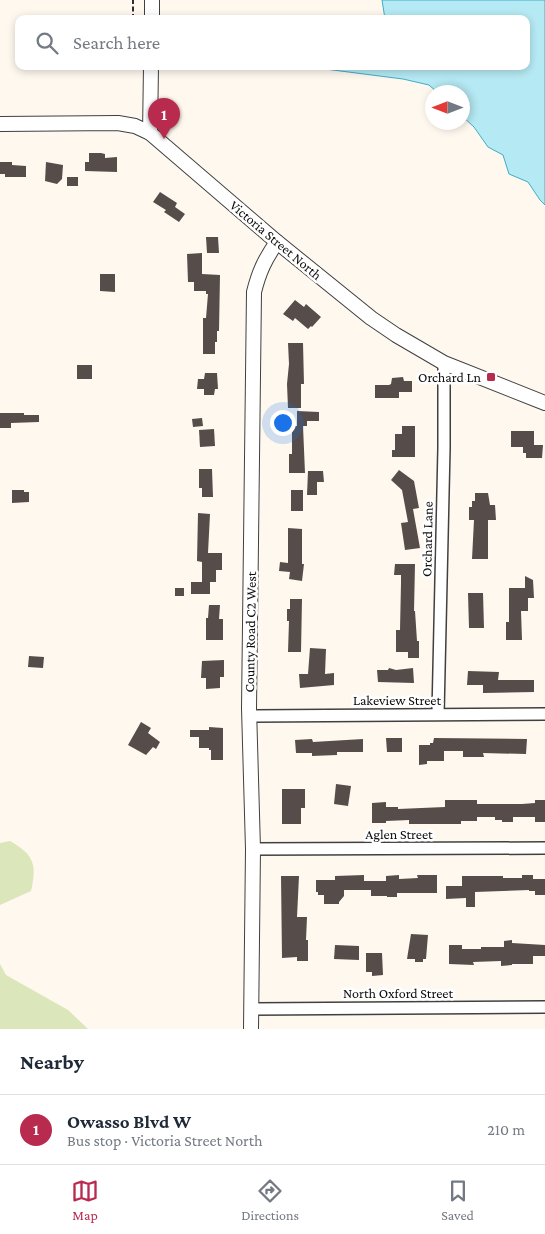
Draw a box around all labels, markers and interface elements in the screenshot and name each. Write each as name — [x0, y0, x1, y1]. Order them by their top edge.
search box — [15, 15, 530, 70]
icon: search — [33, 29, 61, 57]
text: Search here — [73, 32, 160, 53]
north arrow — [425, 85, 470, 130]
pin: 1 — [148, 98, 180, 139]
street label: Victoria Street North — [227, 197, 326, 283]
place label: Orchard Ln — [418, 369, 481, 385]
marker: Orchard Ln — [485, 371, 497, 383]
your location — [270, 410, 296, 436]
street label: Orchard Lane — [418, 501, 436, 577]
street label: County Road C2 West — [241, 571, 259, 693]
street label: Lakeview Street — [353, 692, 441, 708]
street label: Aglen Street — [365, 826, 433, 842]
street label: North Oxford Street — [343, 985, 453, 1001]
text: Nearby — [20, 1050, 84, 1074]
text: Owasso Blvd W — [67, 1111, 191, 1132]
text: 1 — [33, 1121, 39, 1138]
text: 210 m — [487, 1121, 525, 1138]
text: Bus stop · Victoria Street North — [67, 1132, 263, 1149]
tab: Map — [71, 1177, 99, 1223]
tab: Directions — [241, 1177, 299, 1223]
tab: Saved — [441, 1177, 474, 1223]

